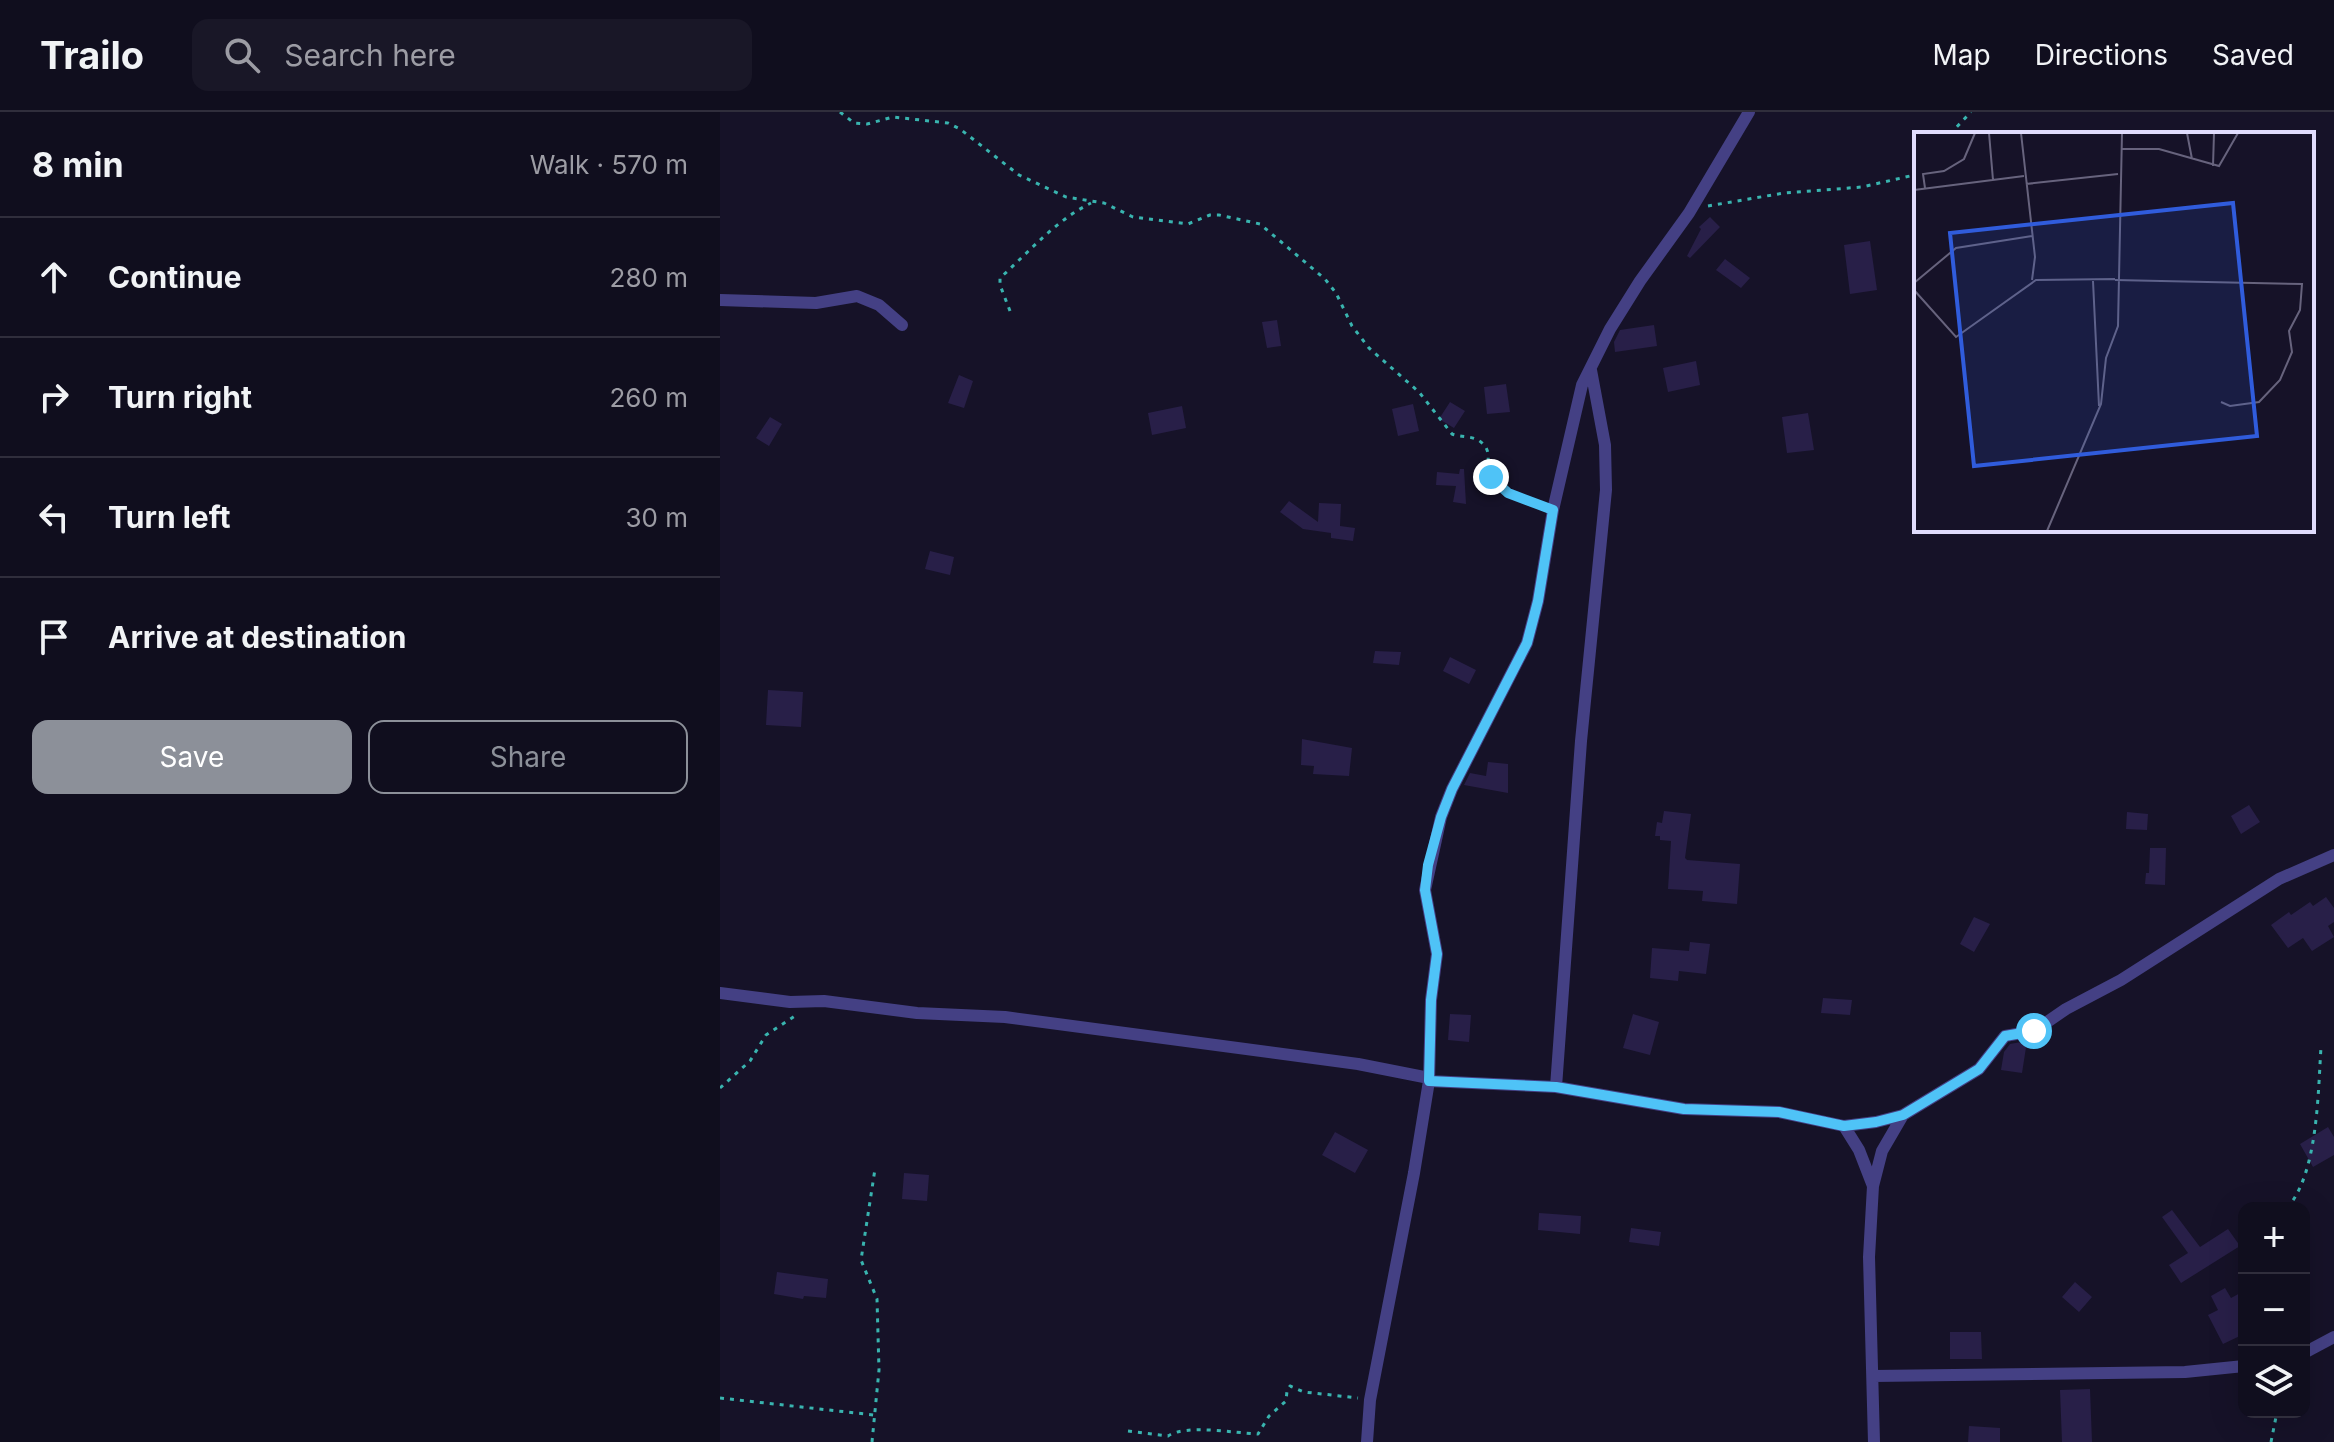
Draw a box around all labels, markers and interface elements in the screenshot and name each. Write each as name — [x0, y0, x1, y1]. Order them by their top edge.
search box — [192, 19, 752, 91]
text: Trailo — [40, 32, 144, 78]
icon: search — [220, 33, 264, 77]
text: Search here — [284, 37, 456, 73]
text: Map — [1932, 38, 1991, 72]
text: Directions — [2035, 38, 2168, 72]
text: Saved — [2212, 38, 2294, 72]
inset map — [1914, 132, 2314, 532]
text: 8 min — [32, 144, 124, 185]
text: Walk · 570 m — [530, 149, 688, 180]
icon: ahead — [32, 255, 76, 299]
text: Continue — [108, 259, 242, 295]
text: 280 m — [610, 262, 688, 293]
icon: right — [32, 375, 76, 419]
text: Turn right — [108, 379, 252, 415]
text: 260 m — [610, 382, 688, 413]
route end — [1473, 459, 1509, 495]
icon: left — [32, 495, 76, 539]
text: Turn left — [108, 499, 230, 535]
text: 30 m — [625, 502, 688, 533]
icon: arrive — [32, 615, 76, 659]
text: Arrive at destination — [108, 619, 406, 655]
button: Save — [32, 720, 352, 794]
button: Share — [368, 720, 688, 794]
route start — [2016, 1013, 2052, 1049]
map controls — [2238, 1202, 2310, 1418]
button: + — [2238, 1202, 2310, 1274]
button: − — [2238, 1274, 2310, 1346]
button: layers — [2238, 1346, 2310, 1418]

